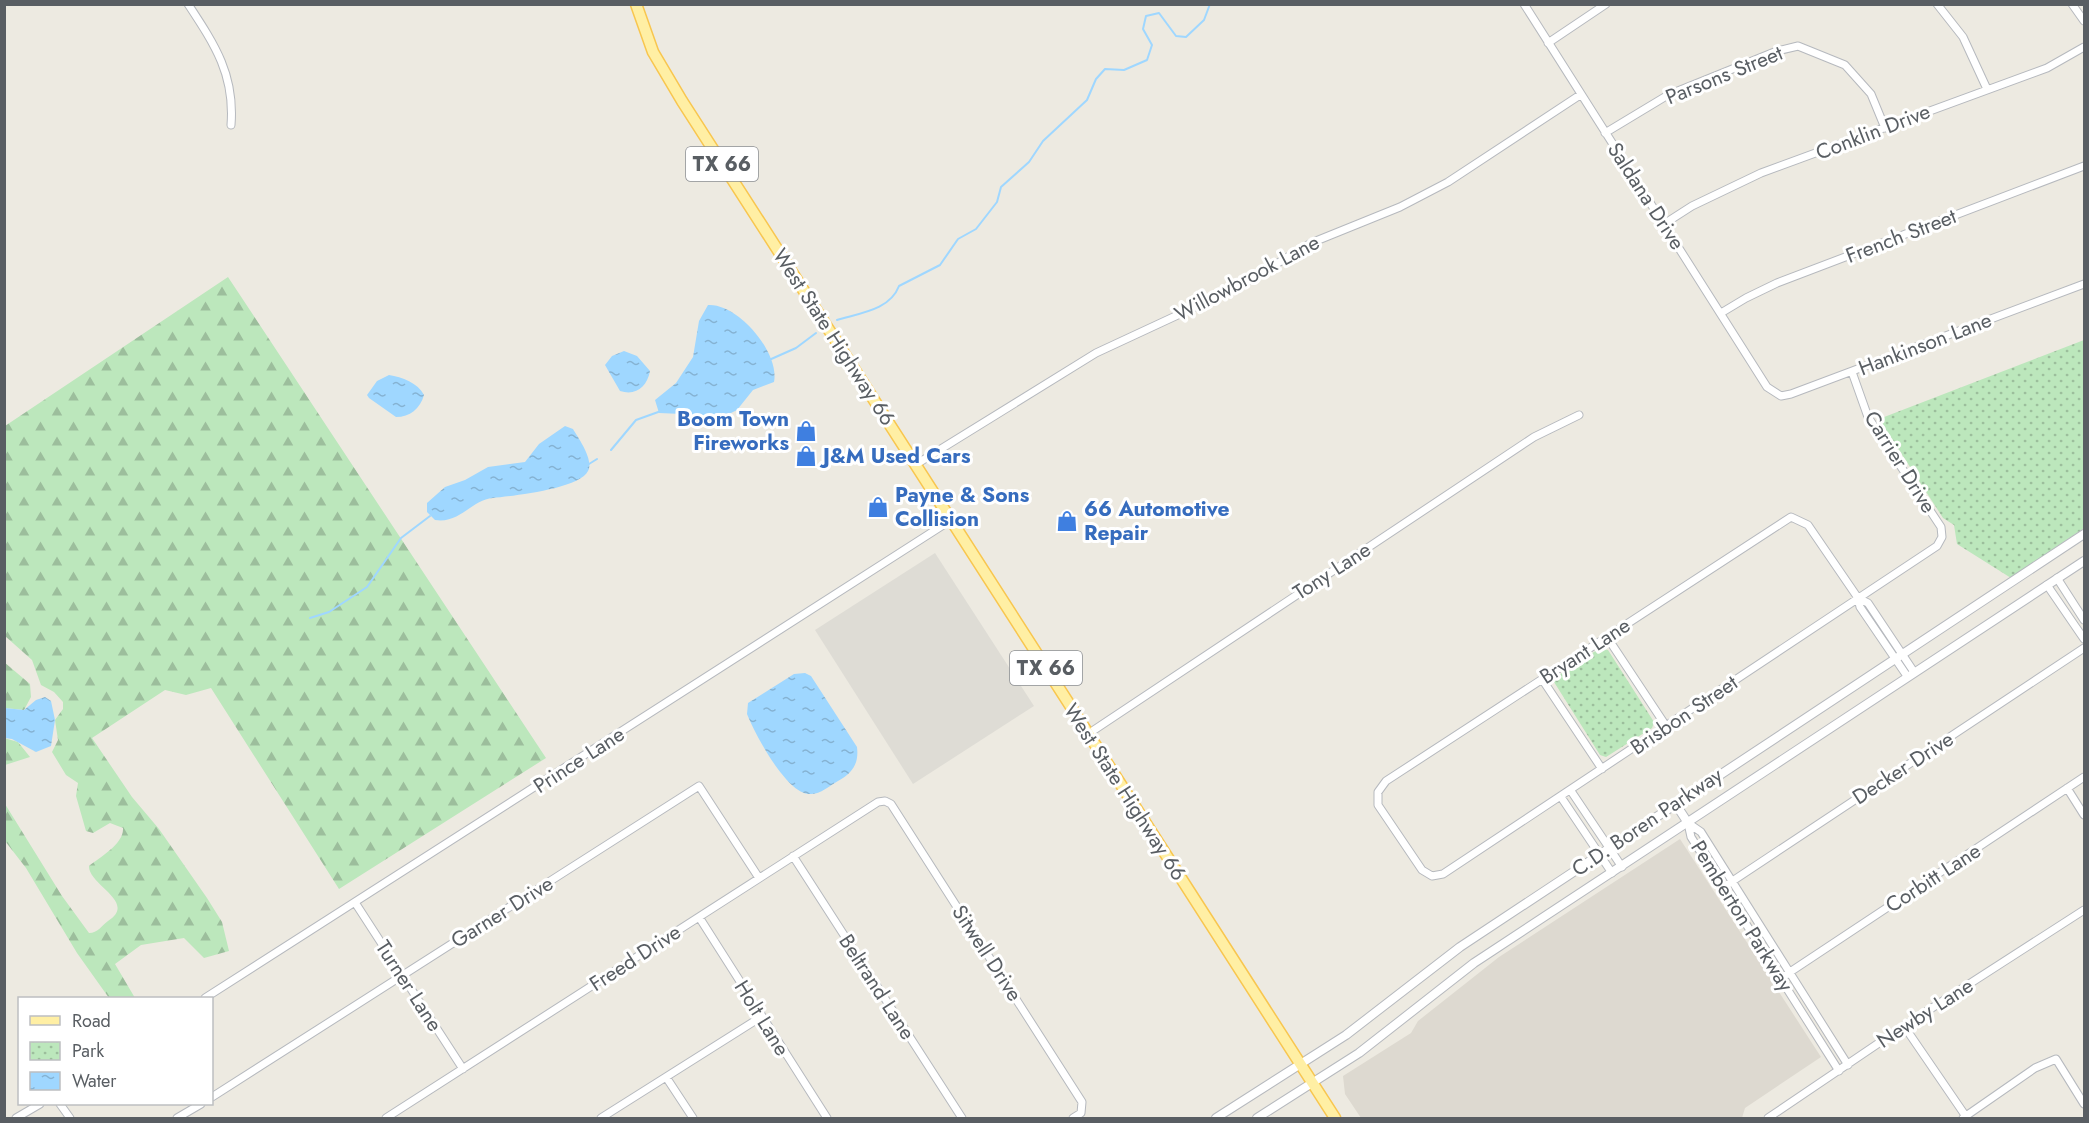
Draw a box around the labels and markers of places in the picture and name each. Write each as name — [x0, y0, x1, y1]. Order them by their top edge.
place label: Boom Town Fireworks — [677, 404, 789, 458]
shop icon: Boom Town Fireworks — [794, 419, 818, 443]
place label: J&M Used Cars — [819, 441, 971, 471]
shop icon: J&M Used Cars — [794, 444, 818, 468]
place label: Payne & Sons Collision — [895, 480, 1030, 534]
place label: 66 Automotive Repair — [1084, 494, 1229, 548]
shop icon: Payne & Sons Collision — [866, 495, 890, 519]
shop icon: 66 Automotive Repair — [1055, 509, 1079, 533]

